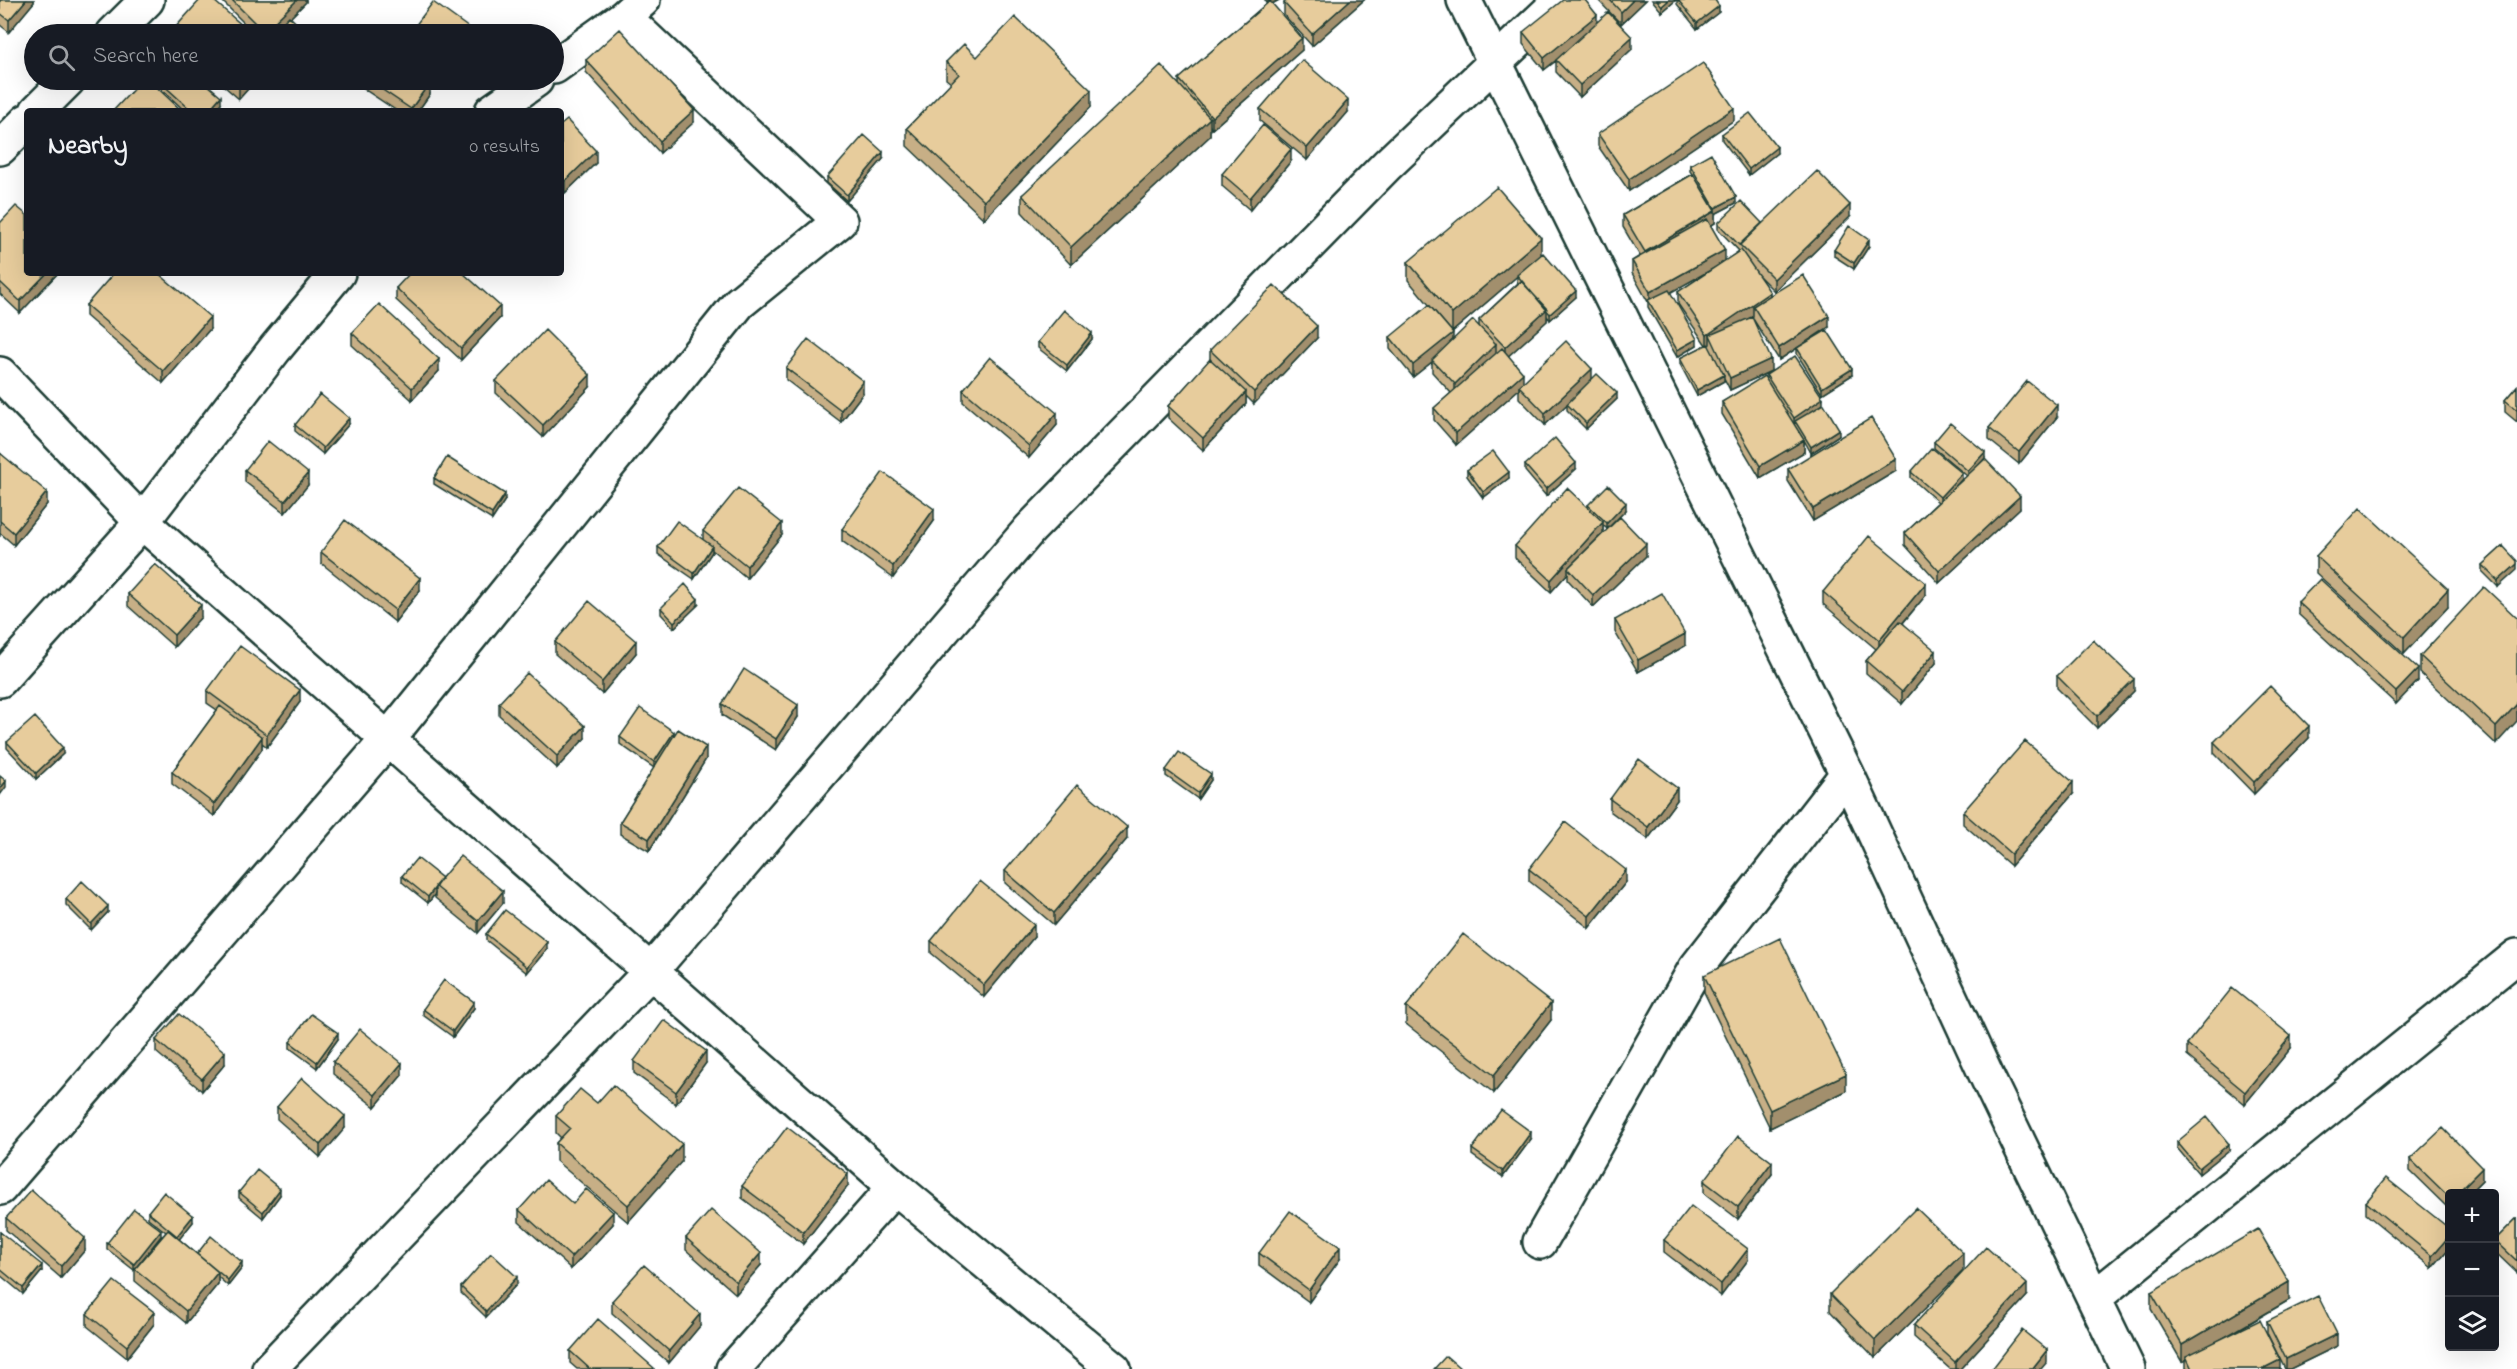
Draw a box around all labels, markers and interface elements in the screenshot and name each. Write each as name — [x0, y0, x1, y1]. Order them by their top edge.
search box — [24, 24, 564, 90]
icon: search — [45, 41, 78, 74]
text: Search here — [93, 41, 198, 73]
text: Nearby — [48, 128, 127, 166]
text: 0 results — [469, 133, 540, 162]
map controls — [2445, 1189, 2499, 1351]
button: + — [2445, 1189, 2499, 1243]
button: − — [2445, 1243, 2499, 1297]
button: layers — [2445, 1297, 2499, 1351]

